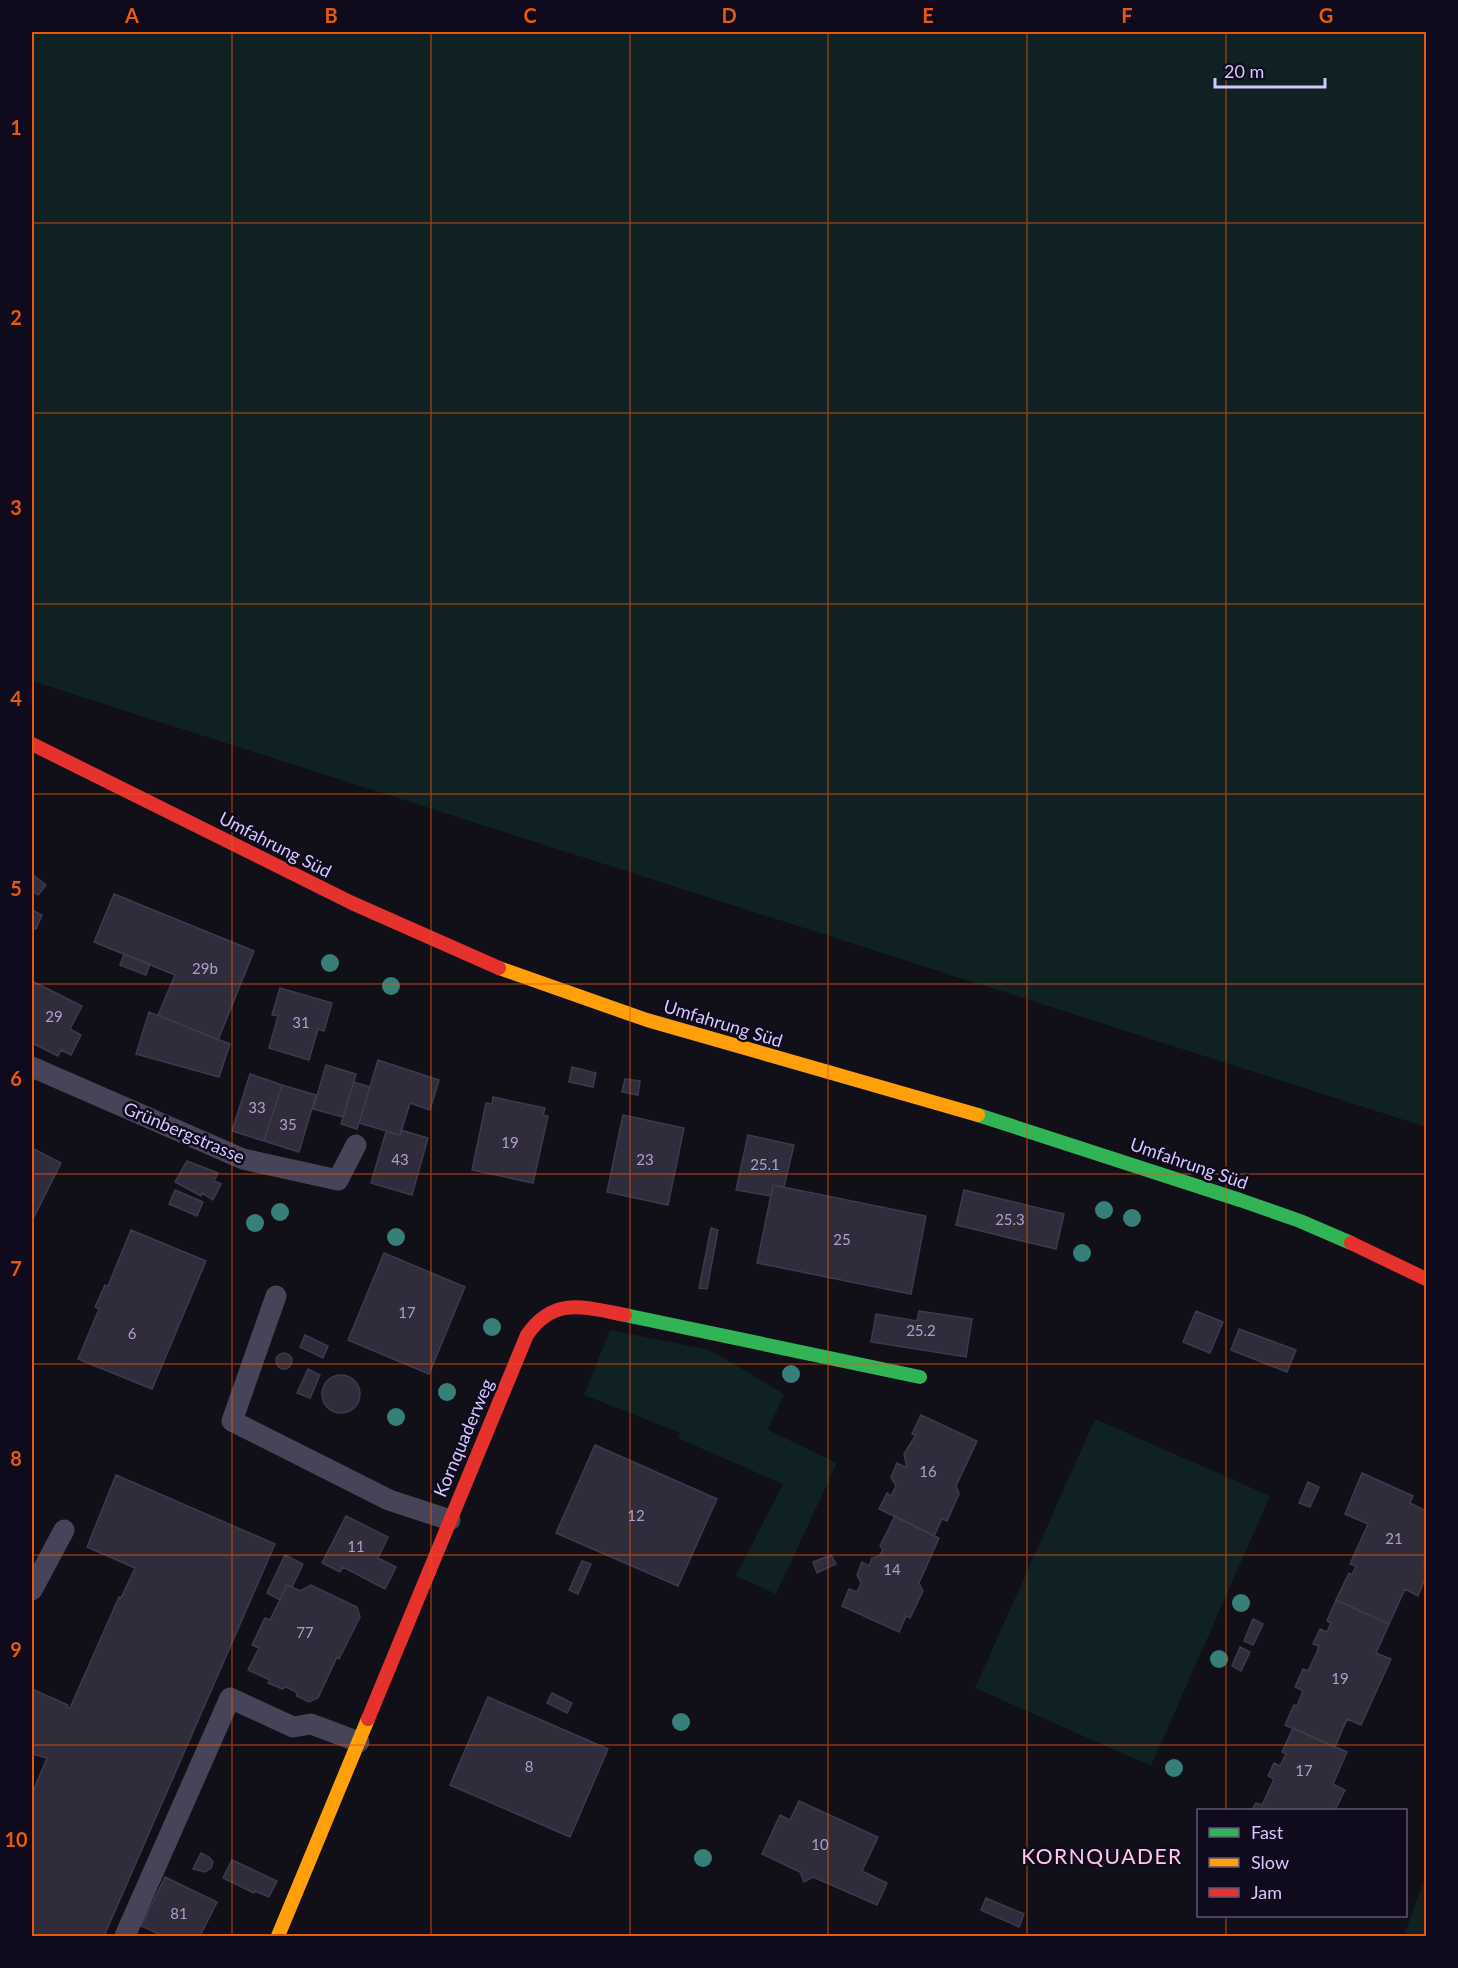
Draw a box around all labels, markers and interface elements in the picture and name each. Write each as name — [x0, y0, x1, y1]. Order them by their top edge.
text: A — [124, 3, 139, 27]
text: B — [324, 3, 338, 27]
text: C — [523, 3, 537, 27]
text: D — [721, 3, 737, 27]
text: E — [922, 3, 934, 27]
text: F — [1121, 3, 1133, 27]
text: G — [1319, 3, 1333, 27]
scale bar — [1215, 51, 1324, 89]
text: 20 m — [1224, 60, 1264, 82]
text: 1 — [10, 115, 22, 139]
text: 2 — [10, 305, 22, 329]
text: 3 — [10, 495, 22, 519]
text: 4 — [10, 686, 22, 710]
street label: Umfahrung Süd — [216, 806, 335, 882]
text: 5 — [10, 876, 22, 900]
house number: 29b — [192, 959, 218, 977]
street label: Umfahrung Süd — [661, 995, 785, 1052]
house number: 29 — [45, 1007, 63, 1025]
house number: 31 — [292, 1013, 310, 1031]
text: 6 — [10, 1066, 22, 1090]
street label: Grünbergstrasse — [120, 1097, 248, 1168]
house number: 33 — [248, 1098, 266, 1116]
house number: 35 — [279, 1115, 297, 1133]
house number: 19 — [501, 1133, 519, 1151]
street label: Umfahrung Süd — [1128, 1133, 1251, 1194]
house number: 43 — [391, 1150, 409, 1168]
house number: 23 — [636, 1150, 654, 1168]
house number: 25.1 — [750, 1155, 780, 1173]
house number: 25.3 — [995, 1210, 1025, 1228]
house number: 25 — [833, 1230, 851, 1248]
text: 7 — [10, 1256, 22, 1280]
house number: 17 — [398, 1303, 416, 1321]
house number: 25.2 — [906, 1321, 936, 1339]
house number: 6 — [128, 1324, 137, 1342]
street label: Kornquaderweg — [428, 1375, 498, 1500]
text: 8 — [10, 1446, 22, 1470]
house number: 16 — [919, 1462, 937, 1480]
house number: 12 — [627, 1506, 645, 1524]
house number: 21 — [1385, 1529, 1403, 1547]
house number: 11 — [347, 1537, 365, 1555]
house number: 14 — [883, 1560, 901, 1578]
house number: 77 — [296, 1623, 314, 1641]
text: 9 — [10, 1637, 22, 1661]
house number: 19 — [1331, 1669, 1349, 1687]
house number: 8 — [525, 1757, 533, 1775]
house number: 17 — [1295, 1761, 1313, 1779]
legend — [1197, 1809, 1407, 1917]
text: Fast — [1251, 1821, 1284, 1843]
text: 10 — [4, 1827, 28, 1851]
house number: 10 — [811, 1835, 829, 1853]
district label: KORNQUADER — [1021, 1843, 1183, 1868]
text: Slow — [1251, 1851, 1289, 1873]
text: Jam — [1251, 1881, 1282, 1903]
house number: 81 — [170, 1904, 188, 1922]

